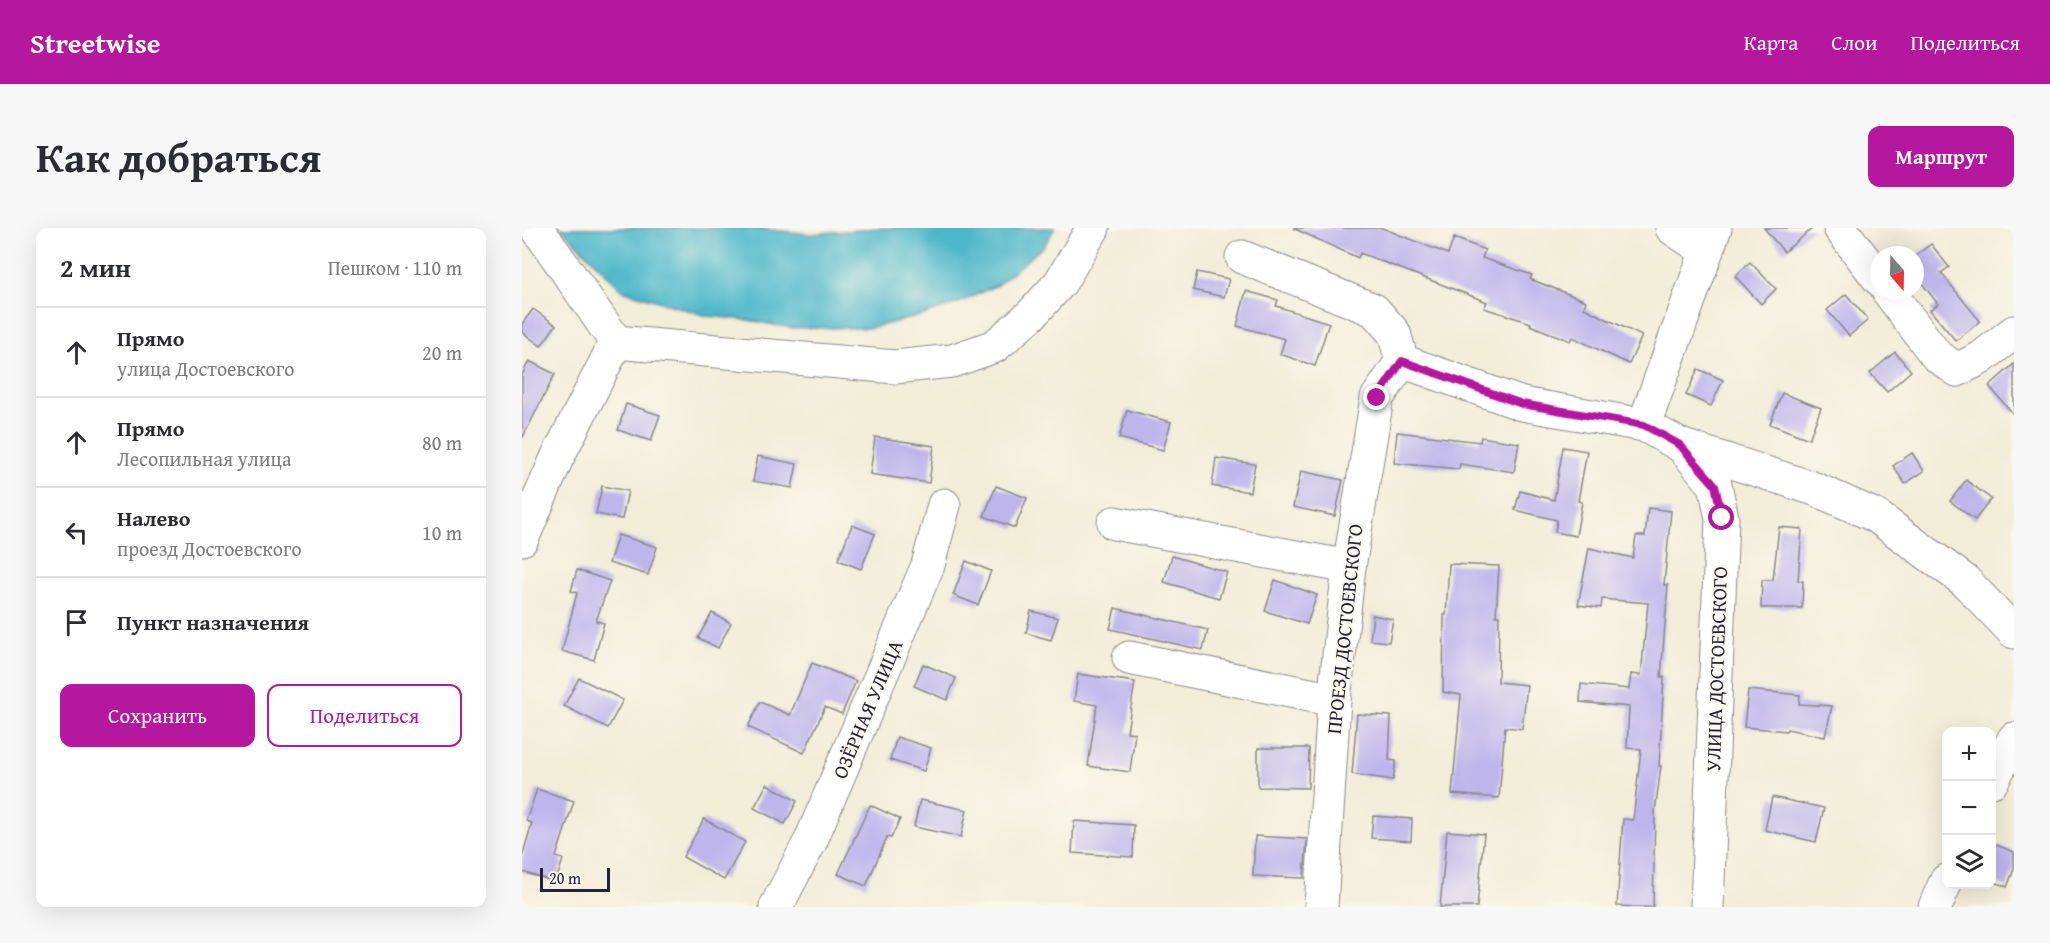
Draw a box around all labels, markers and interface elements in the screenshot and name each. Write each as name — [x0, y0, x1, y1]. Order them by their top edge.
text: Streetwise — [30, 22, 160, 63]
text: Карта — [1744, 27, 1798, 58]
text: Слои — [1831, 27, 1877, 58]
text: Поделиться — [1910, 27, 2020, 58]
text: Как добраться — [36, 126, 321, 187]
button: Маршрут — [1868, 126, 2014, 187]
north arrow — [1870, 246, 1924, 300]
text: 2 мин — [60, 248, 131, 287]
text: Пешком · 110 m — [328, 253, 462, 282]
text: Прямо — [117, 322, 184, 354]
icon: ahead — [60, 336, 93, 369]
text: 20 m — [422, 338, 462, 367]
text: улица Достоевского — [117, 354, 294, 383]
route end — [1363, 384, 1389, 410]
text: Прямо — [117, 412, 184, 444]
icon: ahead — [60, 426, 93, 459]
text: 80 m — [422, 428, 462, 457]
text: Лесопильная улица — [117, 444, 291, 473]
text: Налево — [117, 502, 190, 534]
route start — [1708, 504, 1734, 530]
icon: left — [60, 516, 93, 549]
text: 10 m — [422, 518, 462, 547]
street label: ПРОЕЗД ДОСТОЕВСКОГО — [1319, 522, 1369, 736]
text: проезд Достоевского — [117, 534, 302, 563]
street label: УЛИЦА ДОСТОЕВСКОГО — [1698, 566, 1734, 772]
icon: arrive — [60, 606, 93, 639]
text: Пункт назначения — [117, 606, 309, 638]
street label: ОЗЁРНАЯ УЛИЦА — [825, 635, 909, 783]
button: Сохранить — [60, 684, 255, 747]
button: Поделиться — [267, 684, 462, 747]
map controls — [1942, 727, 1996, 889]
button: + — [1942, 727, 1996, 781]
button: − — [1942, 781, 1996, 835]
button: layers — [1942, 835, 1996, 889]
scale bar — [540, 865, 610, 892]
text: 20 m — [549, 866, 581, 890]

